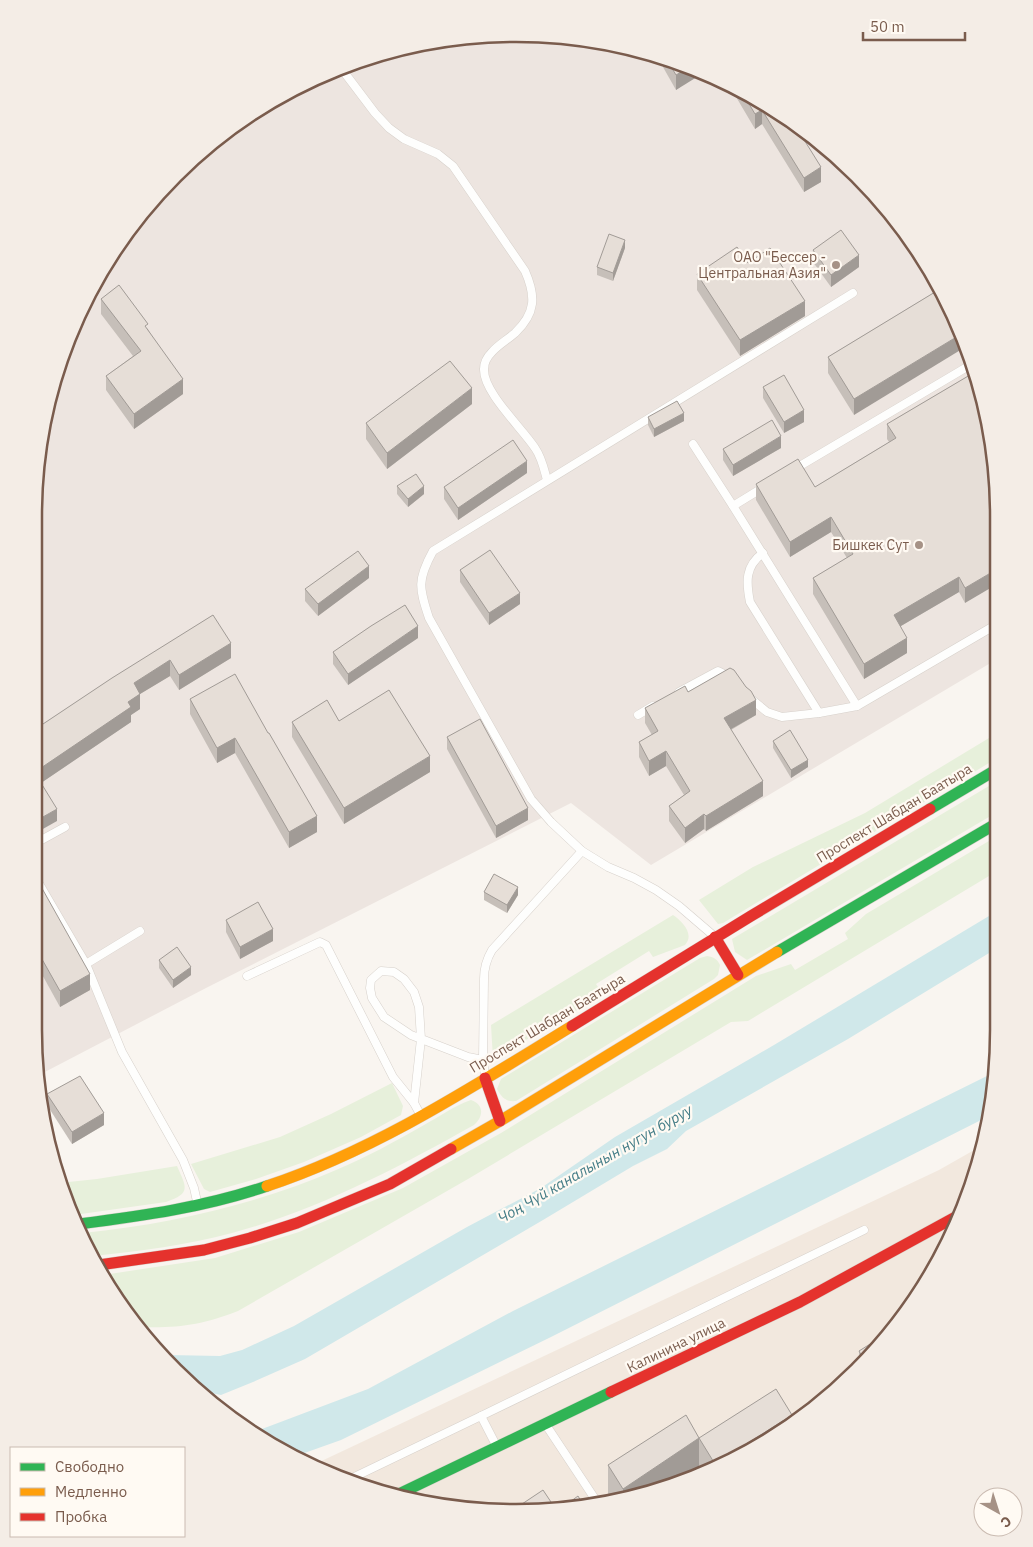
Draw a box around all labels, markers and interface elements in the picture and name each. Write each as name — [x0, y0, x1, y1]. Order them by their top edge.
scale bar — [863, 10, 966, 42]
text: 50 m — [870, 17, 905, 36]
place label: ОАО "Бессер - Центральная Азия" — [698, 248, 826, 282]
marker: ОАО "Бессер - Центральная Азия" — [830, 259, 842, 271]
place label: Бишкек Сут — [832, 536, 909, 554]
marker: Бишкек Сут — [913, 539, 925, 551]
street label: Проспект Шабдан Баатыра — [813, 759, 975, 867]
street label: Проспект Шабдан Баатыра — [466, 969, 628, 1077]
water label: Чоң Чүй каналынын нугун буруу — [494, 1100, 696, 1227]
street label: Калинина улица — [624, 1313, 729, 1377]
legend — [10, 1447, 185, 1537]
text: Свободно — [55, 1457, 124, 1476]
text: Медленно — [55, 1482, 127, 1501]
north arrow — [973, 1487, 1023, 1537]
text: Пробка — [55, 1507, 107, 1526]
text: С — [997, 1512, 1015, 1532]

